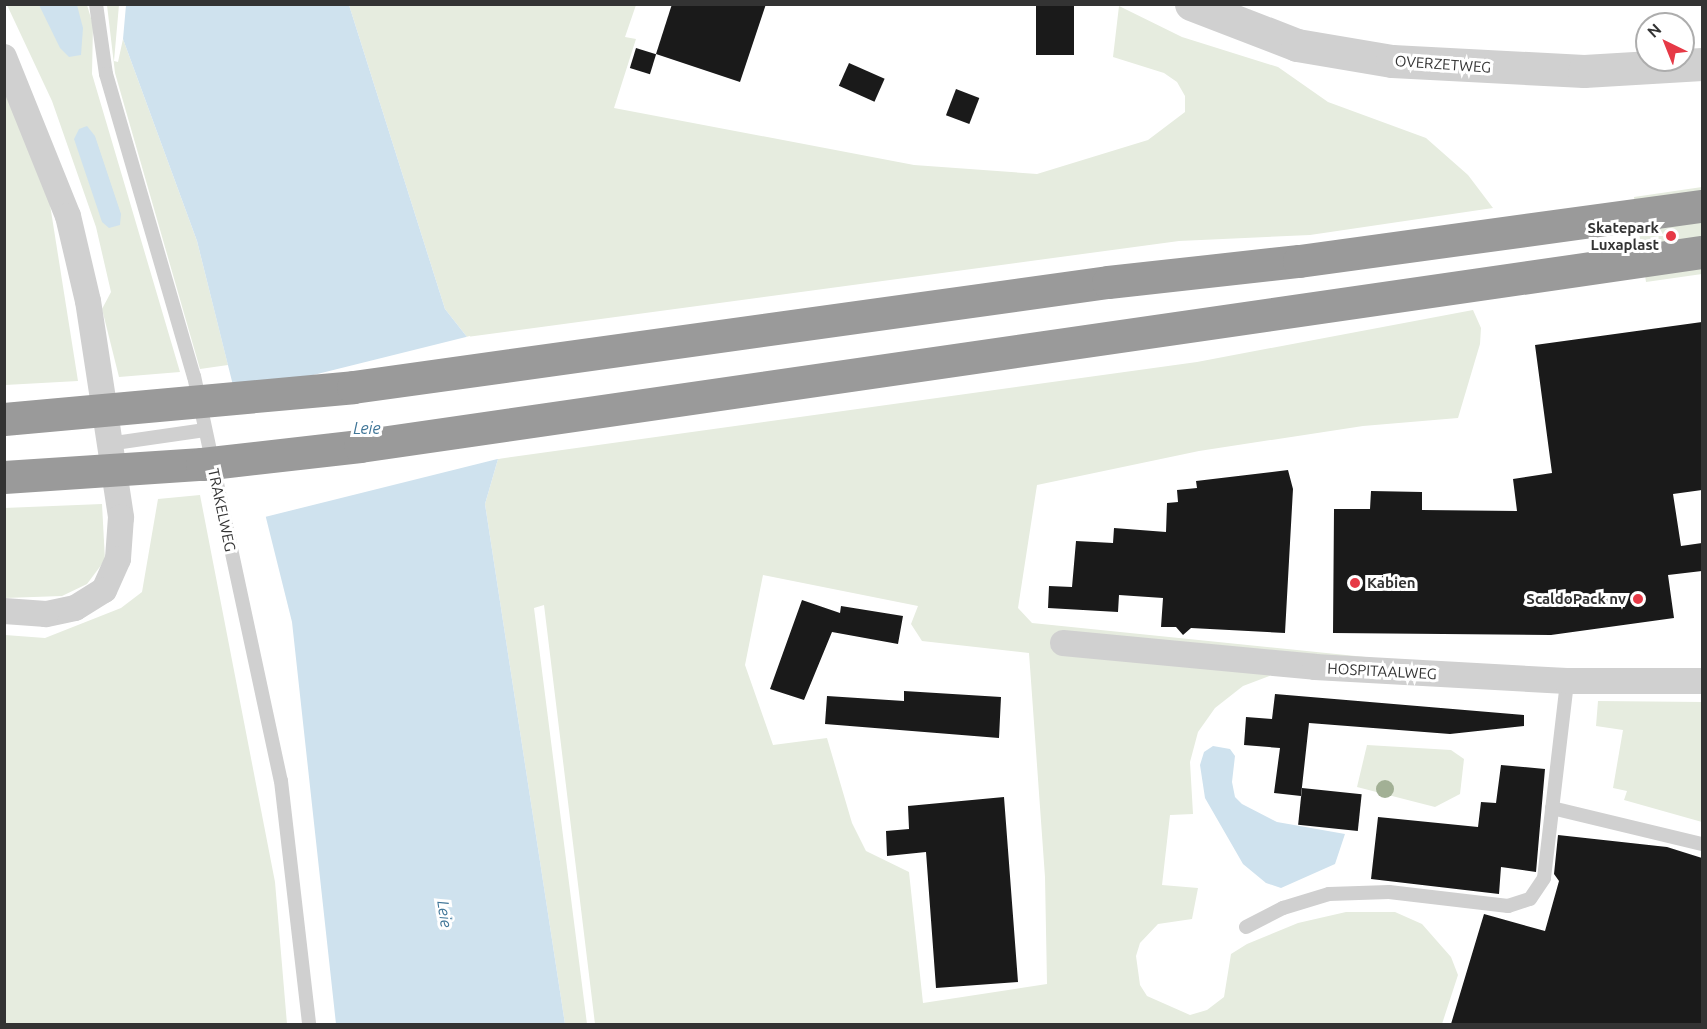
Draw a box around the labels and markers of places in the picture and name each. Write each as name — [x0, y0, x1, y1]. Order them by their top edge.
place label: Skatepark Luxaplast — [1587, 218, 1659, 253]
marker: Skatepark Luxaplast — [1664, 229, 1678, 243]
place label: Kabien — [1367, 574, 1416, 592]
marker: Kabien — [1348, 576, 1362, 590]
place label: ScaldoPack nv — [1526, 590, 1626, 608]
marker: ScaldoPack nv — [1631, 592, 1645, 606]

